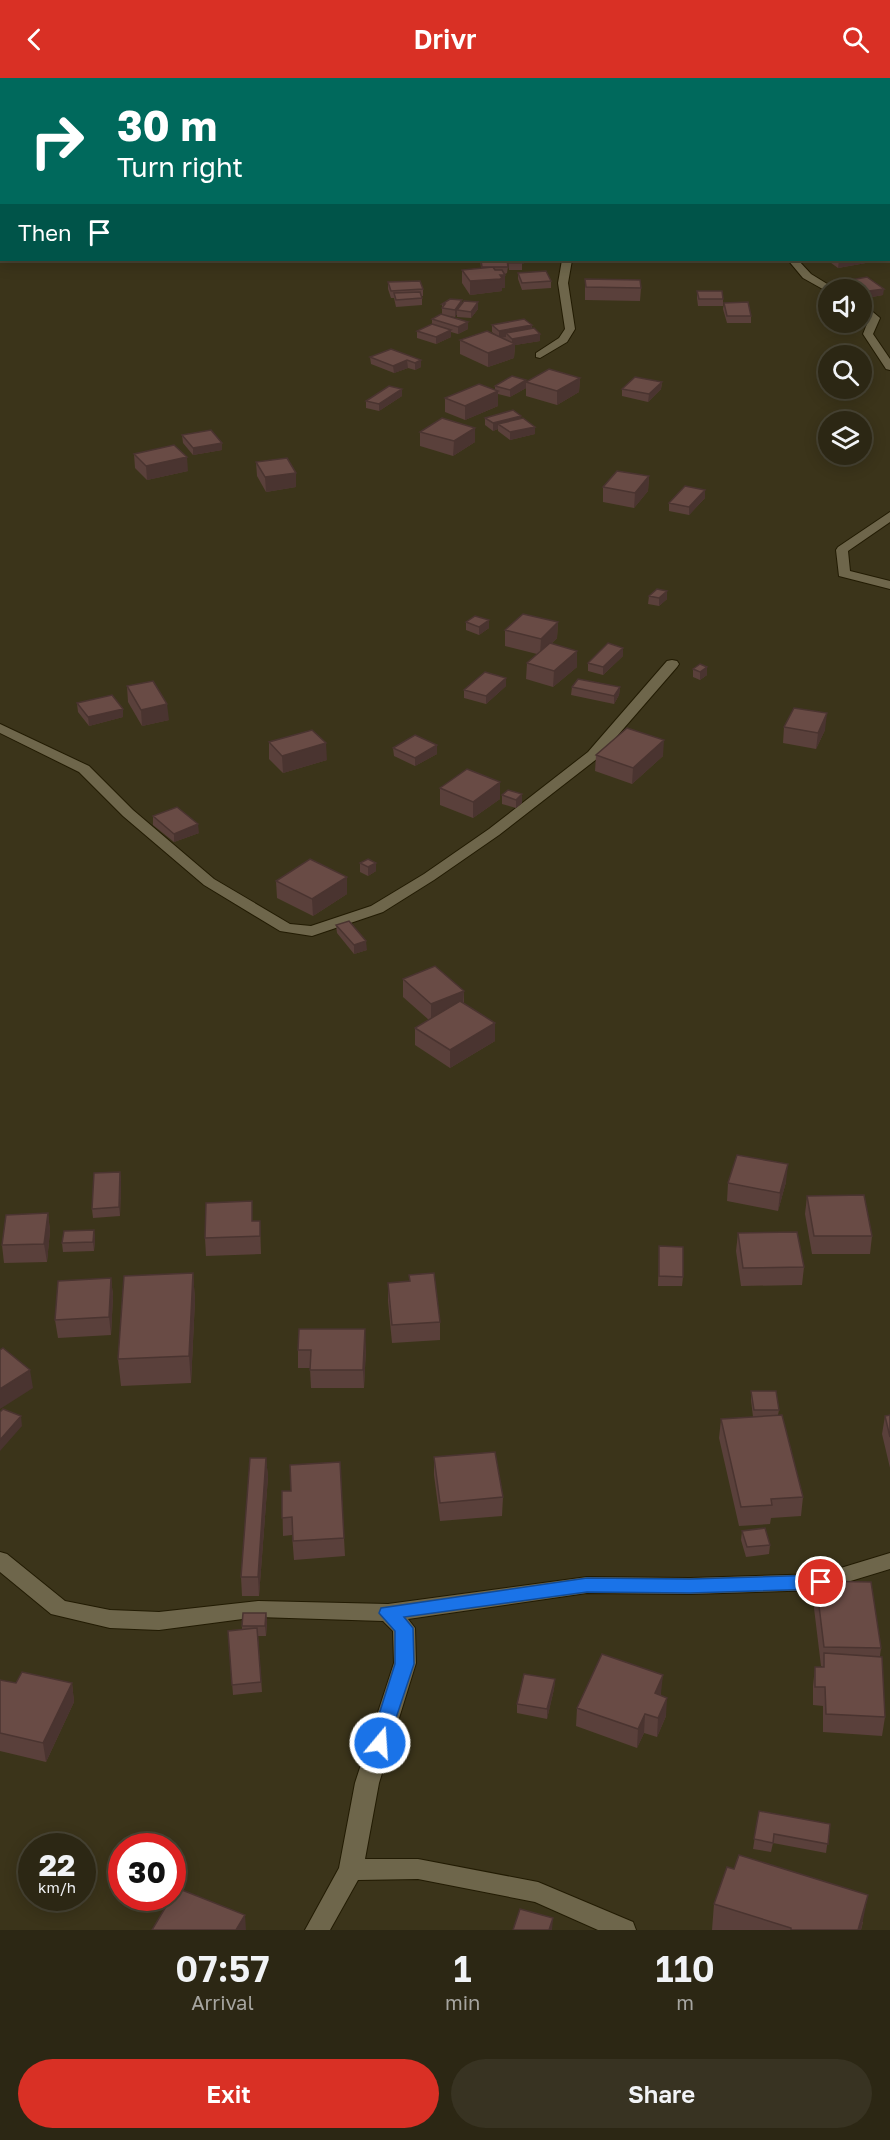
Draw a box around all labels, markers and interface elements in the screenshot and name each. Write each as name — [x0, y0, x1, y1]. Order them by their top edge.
icon: back — [18, 23, 51, 56]
text: Drivr — [413, 23, 477, 55]
icon: search — [839, 23, 872, 56]
text: 30 m — [117, 100, 217, 150]
icon: right — [18, 102, 96, 180]
text: Turn right — [117, 151, 243, 183]
icon: arrive — [83, 216, 116, 249]
text: Then — [18, 219, 71, 246]
map controls — [818, 279, 872, 465]
button: sound — [818, 279, 872, 333]
button: search — [818, 345, 872, 399]
button: layers — [818, 411, 872, 465]
pin — [795, 1556, 846, 1607]
icon: arrive — [804, 1565, 837, 1598]
position arrow — [348, 1711, 412, 1775]
speed limit sign: 30 — [108, 1833, 186, 1911]
text: 22 — [39, 1847, 75, 1883]
text: km/h — [38, 1878, 76, 1896]
text: 07:57 — [175, 1947, 270, 1990]
text: 1 — [454, 1947, 472, 1990]
text: 110 — [656, 1947, 715, 1990]
text: Arrival — [191, 1990, 254, 2014]
text: min — [445, 1990, 480, 2014]
text: m — [676, 1990, 694, 2014]
button: Exit — [18, 2059, 439, 2128]
button: Share — [451, 2059, 872, 2128]

